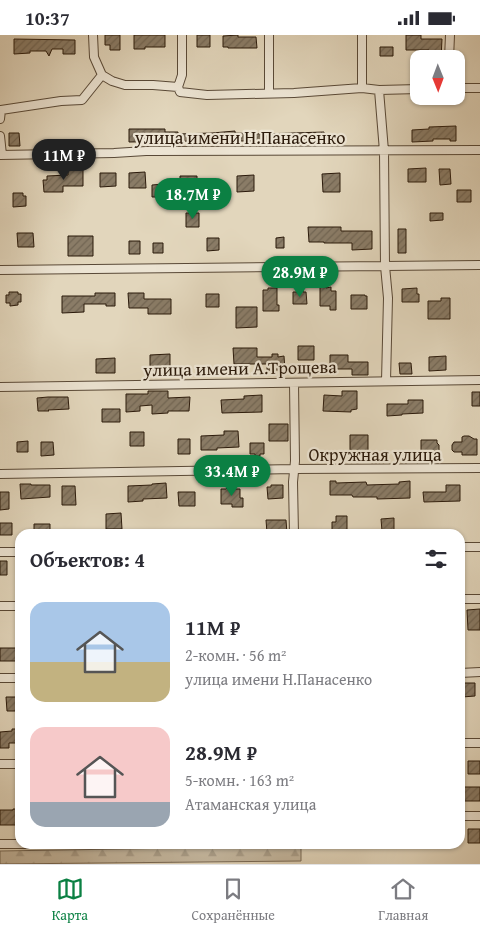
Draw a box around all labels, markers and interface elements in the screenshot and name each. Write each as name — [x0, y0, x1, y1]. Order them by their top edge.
text: 10:37 — [25, 4, 70, 32]
north arrow — [410, 50, 465, 105]
map controls — [410, 50, 465, 105]
street label: улица имени Н.Панасенко — [134, 124, 345, 151]
pin: 11M ₽ — [29, 139, 99, 181]
text: 11M ₽ — [43, 143, 85, 167]
pin: 18.7M ₽ — [147, 177, 239, 220]
text: 18.7M ₽ — [166, 182, 220, 206]
pin: 28.9M ₽ — [254, 255, 346, 298]
text: 28.9M ₽ — [273, 260, 327, 284]
street label: улица имени А.Трощева — [142, 353, 337, 383]
street label: Окружная улица — [308, 441, 442, 468]
pin: 33.4M ₽ — [186, 455, 278, 497]
text: 33.4M ₽ — [205, 459, 259, 483]
text: Объектов: 4 — [30, 544, 145, 575]
icon: filters — [422, 545, 450, 573]
text: 11M ₽ — [185, 612, 240, 643]
icon: home — [70, 622, 130, 682]
text: 2-комн. · 56 m² — [185, 643, 286, 667]
text: улица имени Н.Панасенко — [185, 667, 372, 691]
text: 28.9M ₽ — [185, 737, 257, 768]
icon: home — [70, 747, 130, 807]
text: 5-комн. · 163 m² — [185, 768, 294, 792]
text: Атаманская улица — [185, 792, 316, 816]
tab: Карта — [52, 875, 88, 925]
tab: Сохранённые — [191, 875, 275, 925]
tab: Главная — [378, 875, 428, 925]

